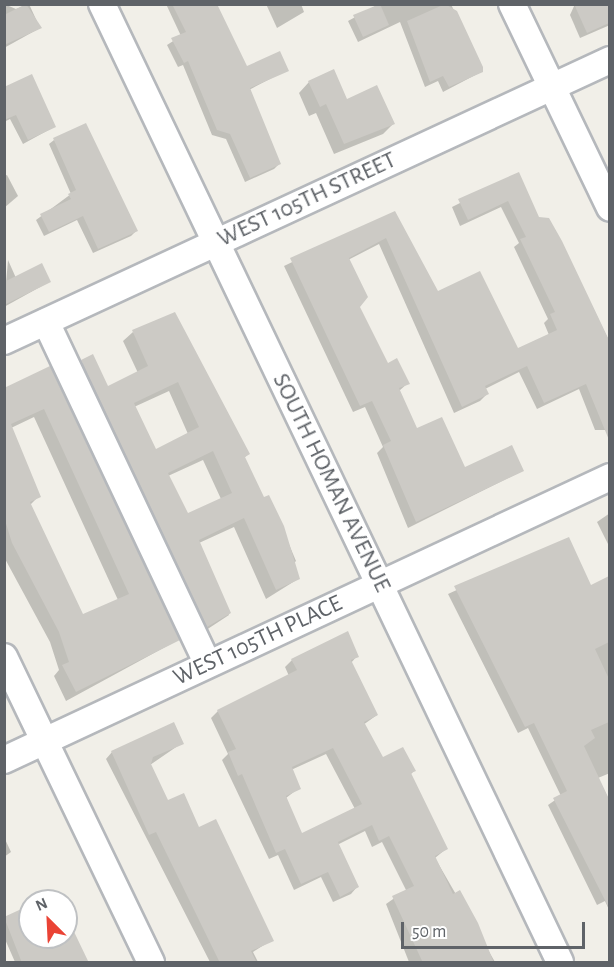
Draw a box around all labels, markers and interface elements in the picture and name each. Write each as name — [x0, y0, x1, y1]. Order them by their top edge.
street label: WEST 105TH STREET — [213, 146, 401, 254]
street label: SOUTH HOMAN AVENUE — [266, 369, 396, 597]
street label: WEST 105TH PLACE — [169, 589, 347, 693]
north arrow — [18, 889, 78, 949]
text: N — [33, 895, 50, 914]
scale bar — [404, 910, 588, 948]
text: 50 m — [412, 923, 446, 941]

